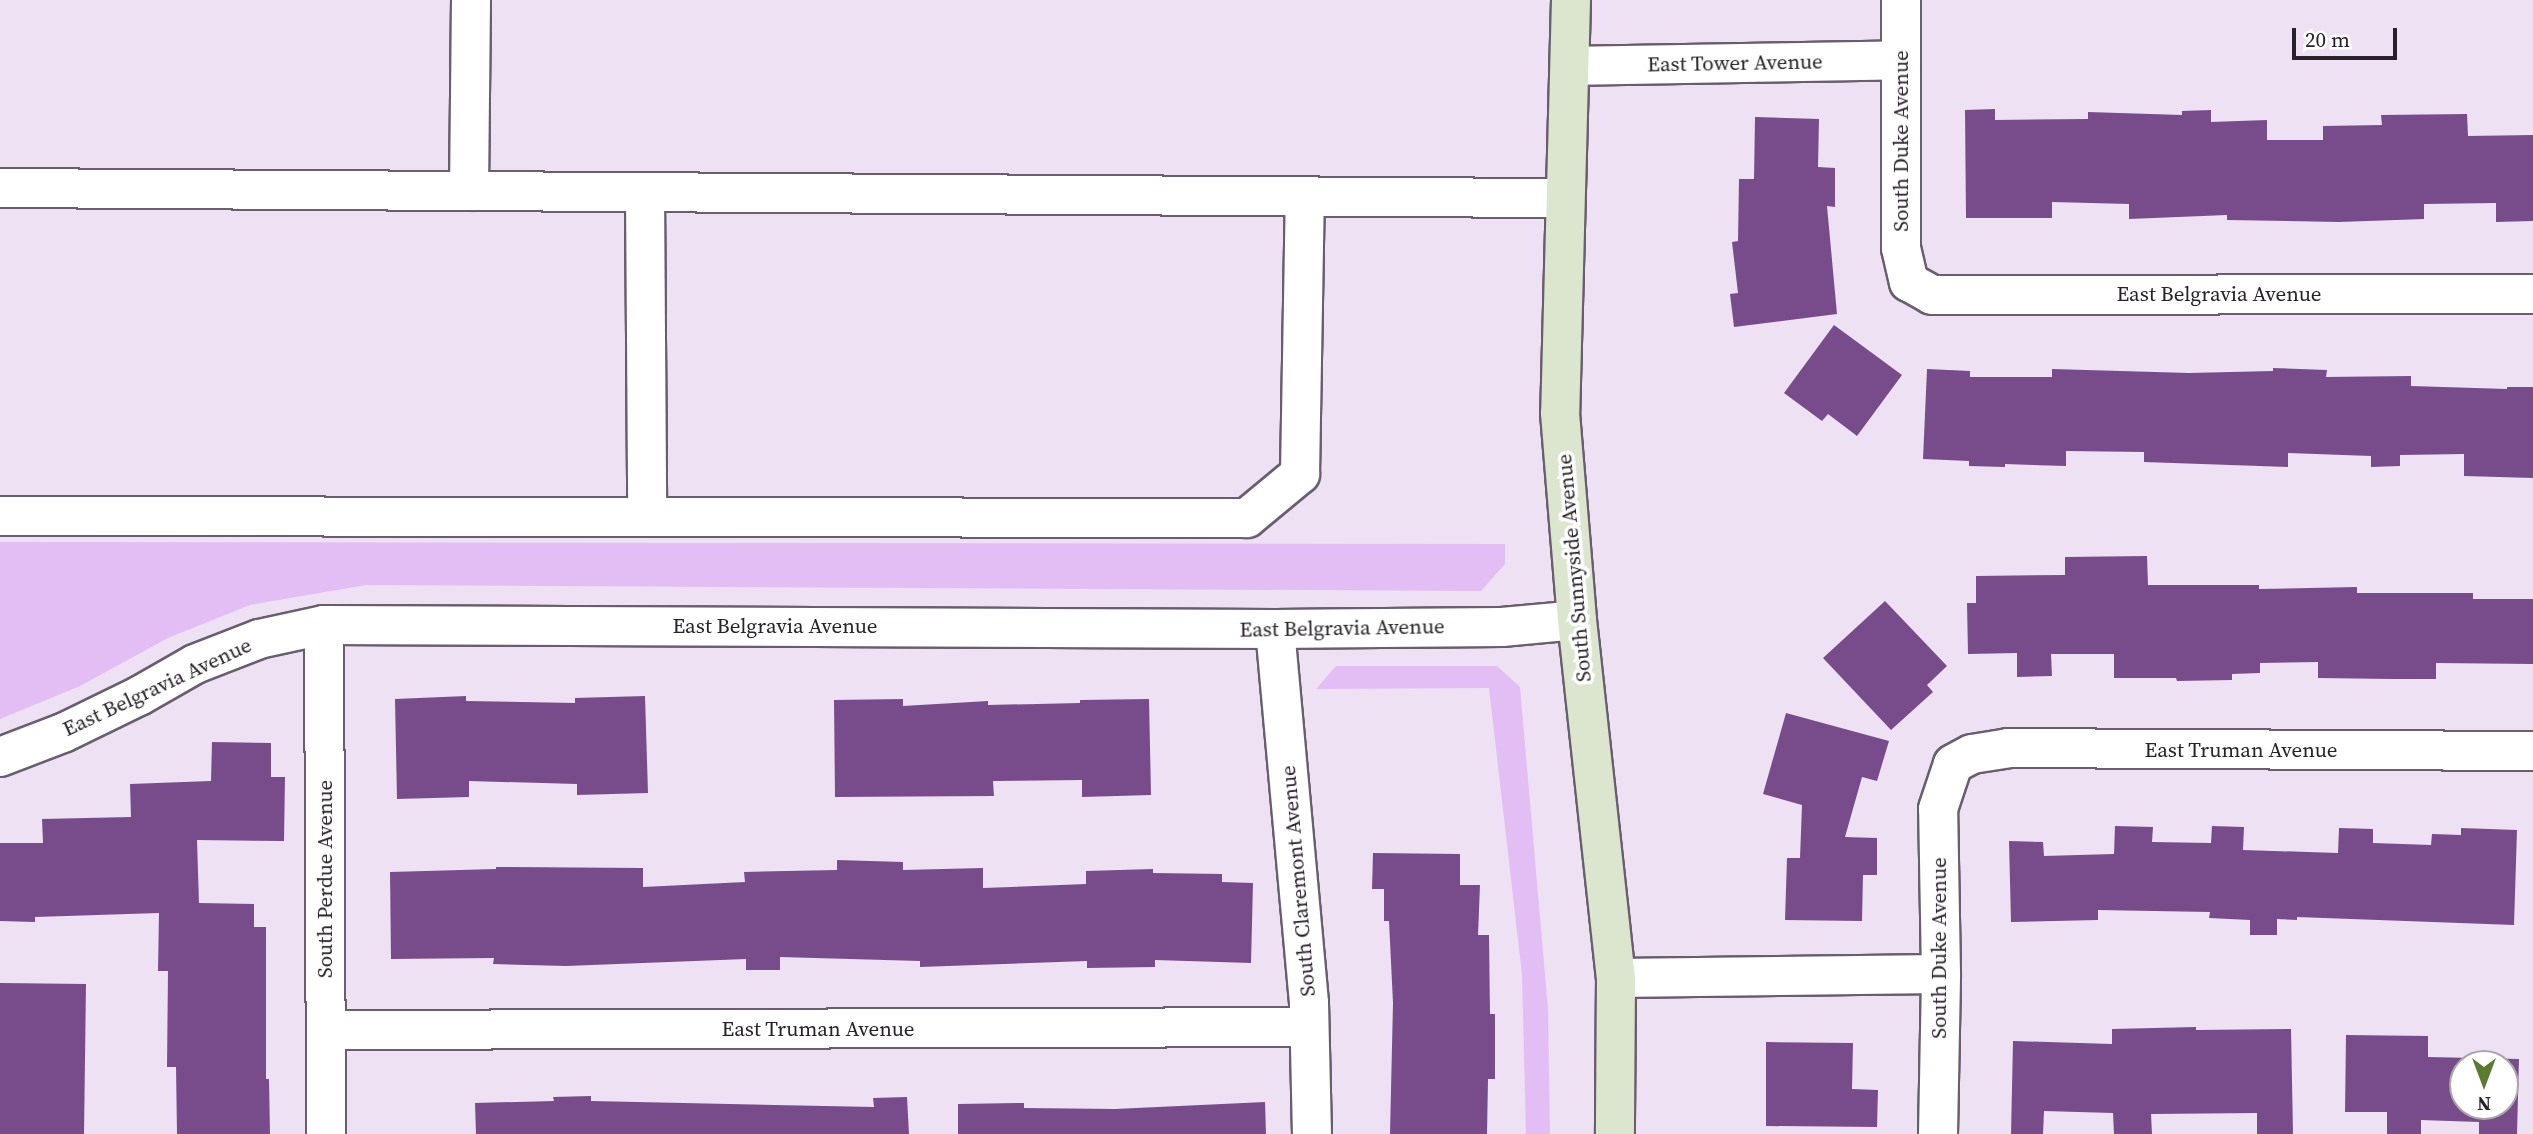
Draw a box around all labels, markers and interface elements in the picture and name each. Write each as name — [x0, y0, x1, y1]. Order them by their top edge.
scale bar — [2295, 14, 2400, 58]
text: 20 m — [2305, 25, 2350, 54]
street label: East Tower Avenue — [1647, 49, 1823, 77]
street label: South Duke Avenue — [1888, 50, 1914, 232]
street label: East Belgravia Avenue — [2116, 281, 2322, 307]
street label: South Sunnyside Avenue — [1551, 453, 1597, 683]
street label: East Belgravia Avenue — [672, 613, 878, 639]
street label: East Belgravia Avenue — [1239, 614, 1445, 642]
street label: East Belgravia Avenue — [59, 632, 255, 742]
street label: East Truman Avenue — [2144, 737, 2338, 763]
street label: South Claremont Avenue — [1275, 765, 1321, 997]
street label: South Perdue Avenue — [312, 780, 338, 978]
street label: South Duke Avenue — [1926, 857, 1952, 1039]
street label: East Truman Avenue — [721, 1016, 915, 1042]
north arrow — [2449, 1050, 2519, 1120]
text: N — [2477, 1091, 2491, 1117]

